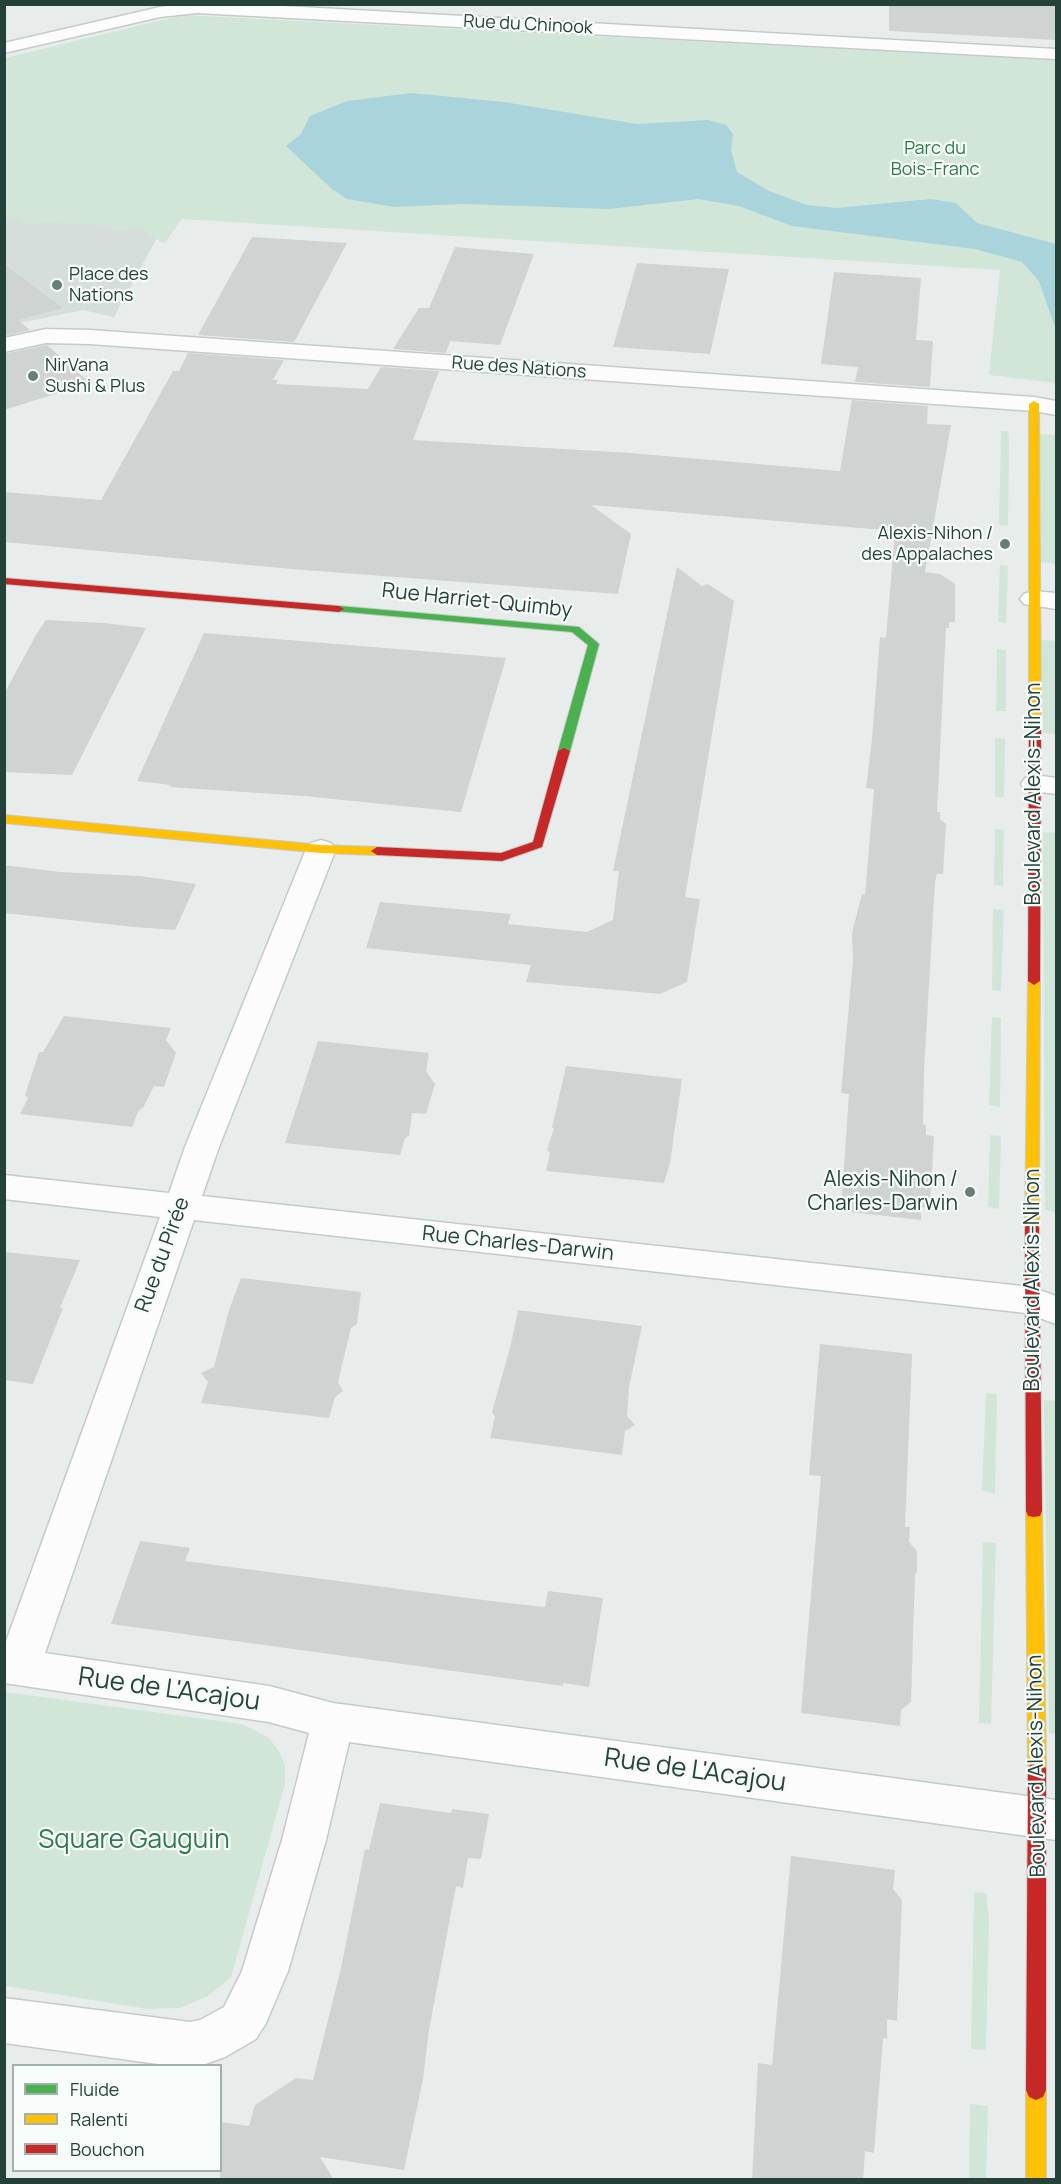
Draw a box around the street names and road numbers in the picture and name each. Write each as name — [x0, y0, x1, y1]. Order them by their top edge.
street label: Rue du Chinook — [463, 11, 593, 39]
street label: Rue des Nations — [451, 353, 587, 383]
street label: Rue Harriet-Quimby — [381, 578, 573, 624]
street label: Boulevard Alexis-Nihon — [1021, 683, 1047, 905]
street label: Boulevard Alexis-Nihon — [1020, 1169, 1046, 1391]
street label: Rue du Pirée — [130, 1194, 196, 1316]
street label: Rue Charles-Darwin — [421, 1221, 615, 1267]
street label: Boulevard Alexis-Nihon — [1022, 1654, 1052, 1878]
street label: Rue de L'Acajou — [76, 1662, 262, 1718]
street label: Rue de L'Acajou — [602, 1743, 788, 1799]

